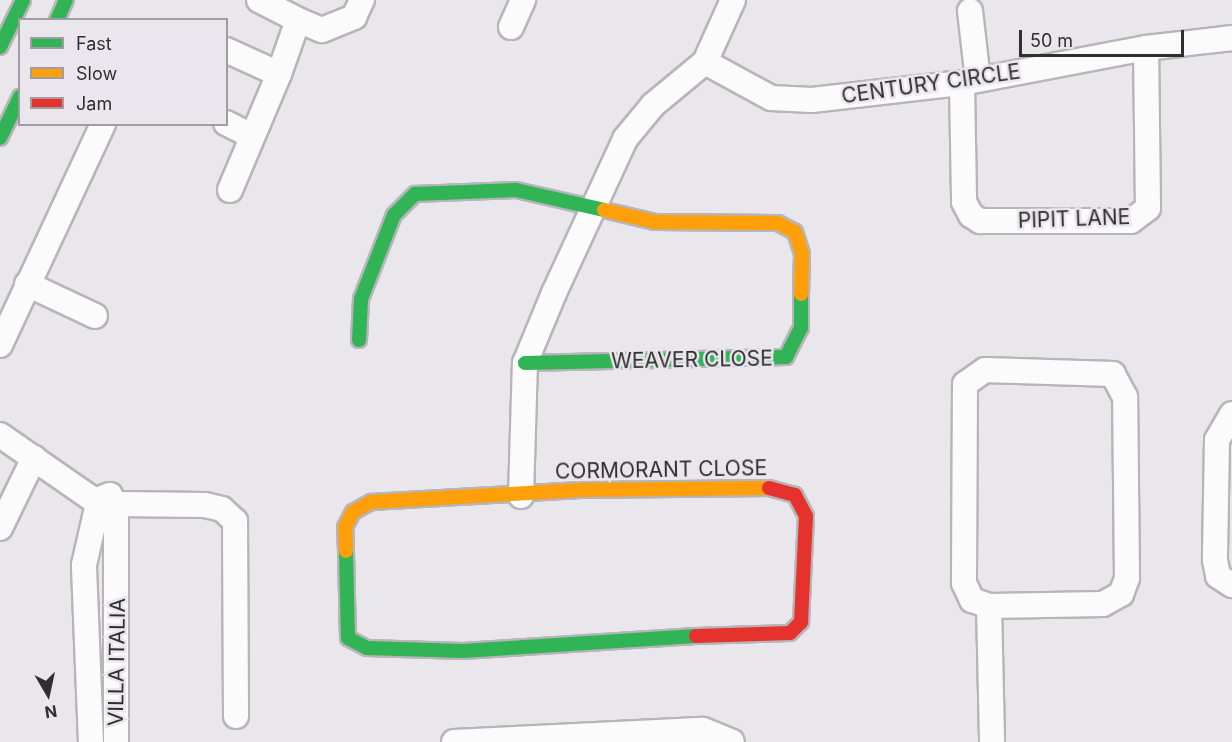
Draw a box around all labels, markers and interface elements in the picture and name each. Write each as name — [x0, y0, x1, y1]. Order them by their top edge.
legend — [18, 18, 228, 126]
scale bar — [1022, 18, 1187, 56]
text: 50 m — [1030, 30, 1073, 51]
text: Fast — [76, 33, 112, 54]
street label: CENTURY CIRCLE — [840, 59, 1022, 109]
text: Slow — [76, 63, 117, 84]
text: Jam — [76, 93, 112, 114]
street label: PIPIT LANE — [1017, 204, 1131, 234]
street label: WEAVER CLOSE — [611, 346, 773, 374]
street label: CORMORANT CLOSE — [555, 456, 767, 484]
street label: VILLA ITALIA — [103, 598, 131, 726]
north arrow — [18, 664, 78, 724]
text: N — [43, 701, 58, 723]

